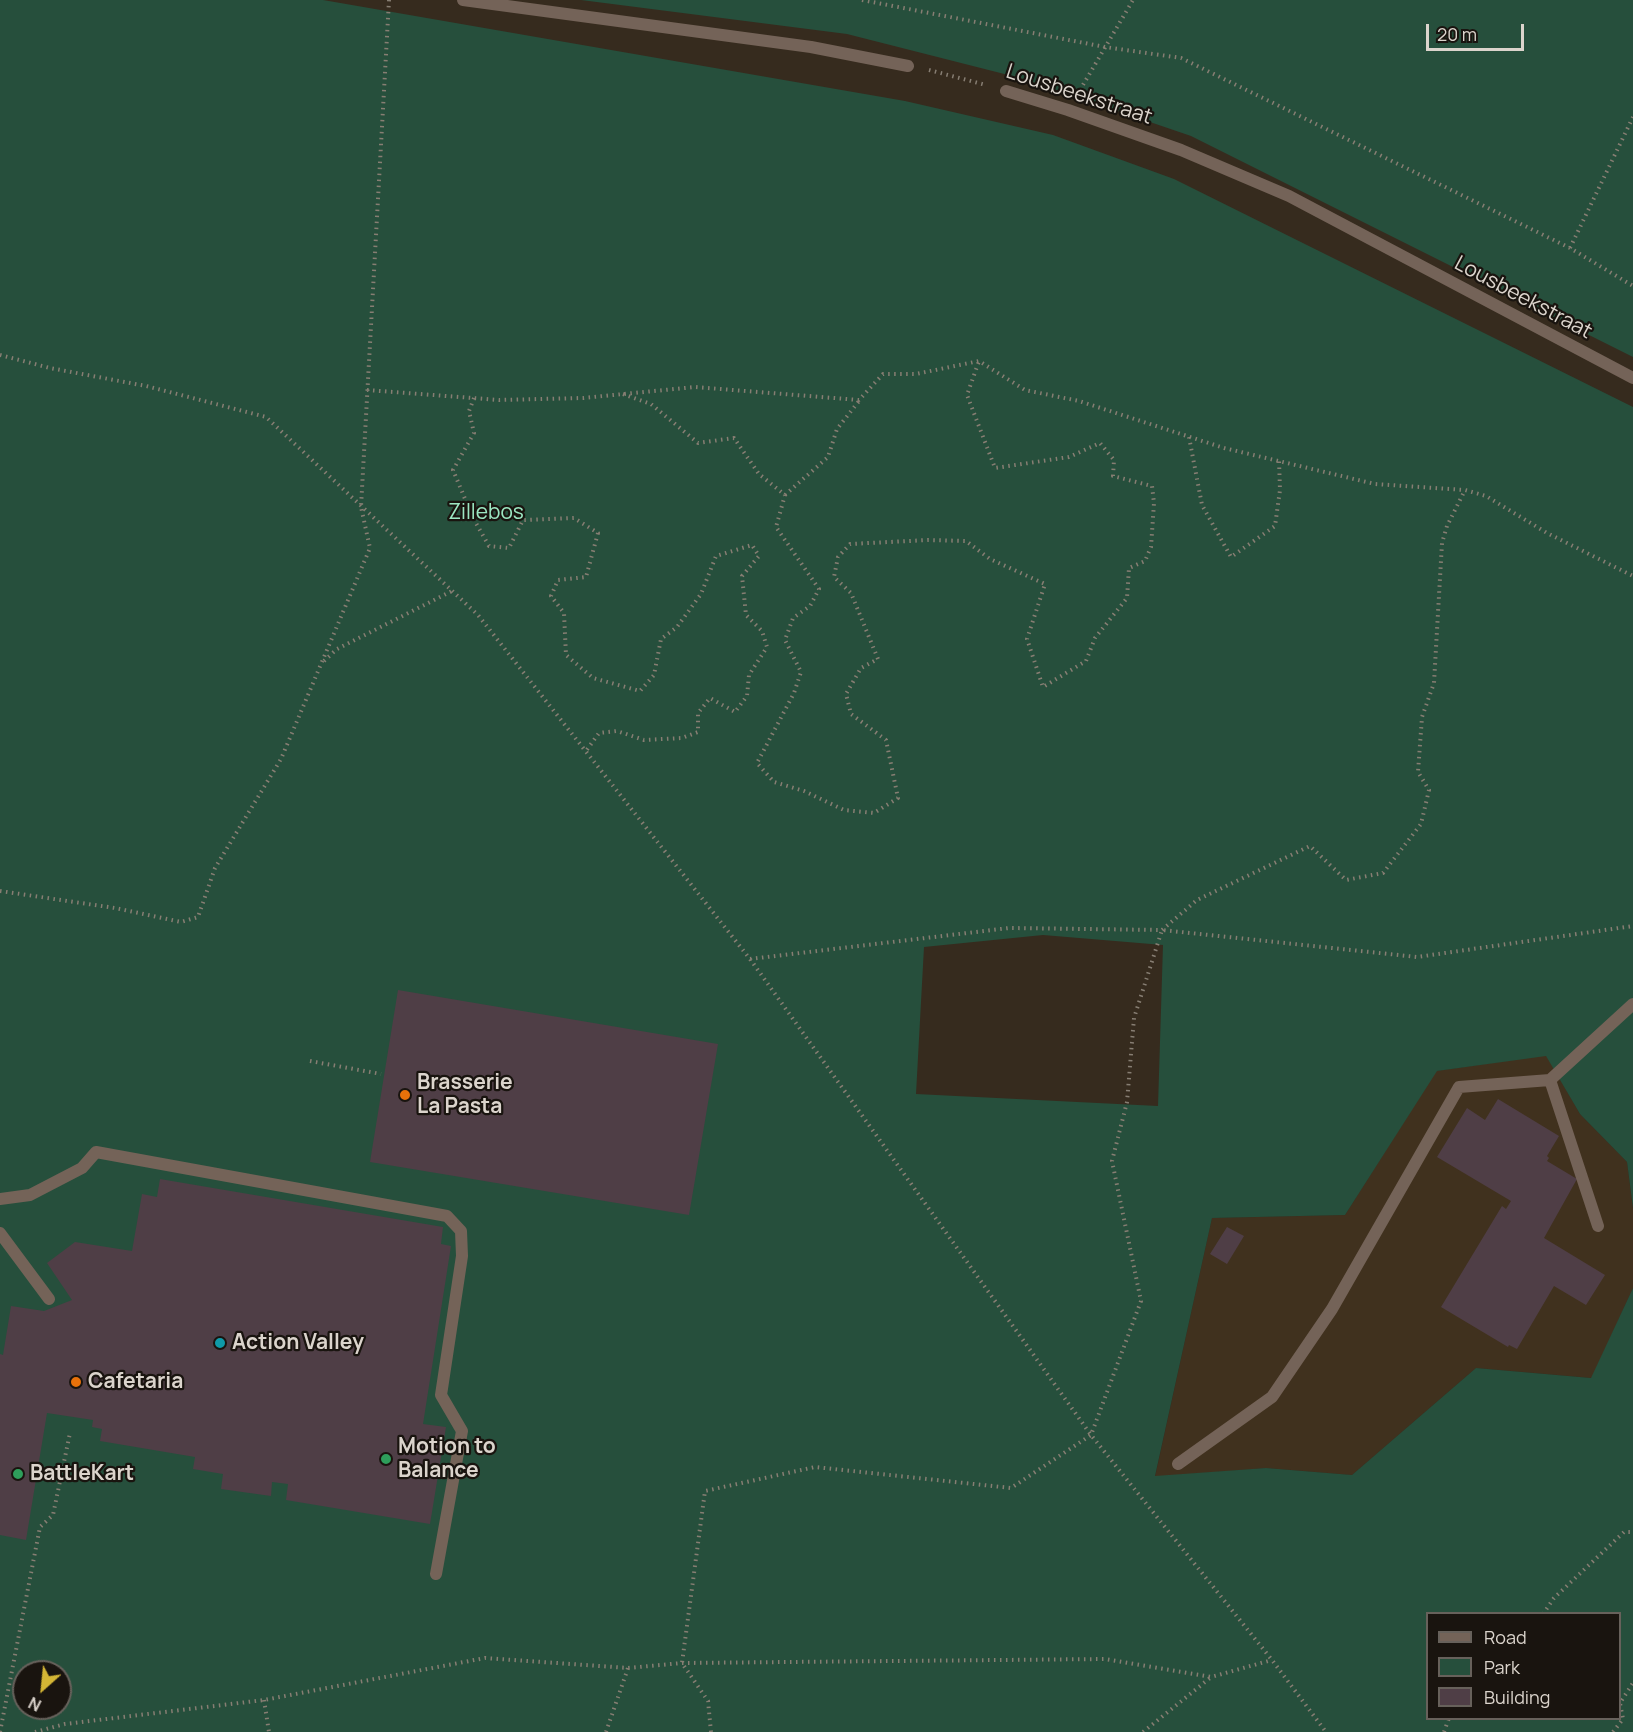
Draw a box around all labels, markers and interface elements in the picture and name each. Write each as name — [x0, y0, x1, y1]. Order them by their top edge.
scale bar — [1429, 12, 1526, 50]
text: 20 m — [1437, 22, 1477, 46]
street label: Lousbeekstraat — [1003, 60, 1155, 130]
street label: Lousbeekstraat — [1450, 251, 1596, 345]
park label: Zillebos — [448, 500, 524, 526]
place label: Brasserie La Pasta — [417, 1070, 513, 1120]
marker: Brasserie La Pasta — [398, 1088, 412, 1102]
place label: Action Valley — [232, 1330, 364, 1356]
marker: Action Valley — [213, 1336, 227, 1350]
place label: Cafetaria — [88, 1369, 183, 1395]
marker: Cafetaria — [69, 1375, 83, 1389]
place label: Motion to Balance — [398, 1434, 496, 1484]
marker: Motion to Balance — [379, 1452, 393, 1466]
place label: BattleKart — [30, 1461, 134, 1487]
marker: BattleKart — [11, 1467, 25, 1481]
legend — [1426, 1612, 1621, 1720]
text: Road — [1484, 1625, 1527, 1649]
text: Park — [1484, 1655, 1520, 1679]
north arrow — [12, 1660, 72, 1720]
text: Building — [1484, 1685, 1550, 1709]
text: N — [25, 1692, 45, 1717]

